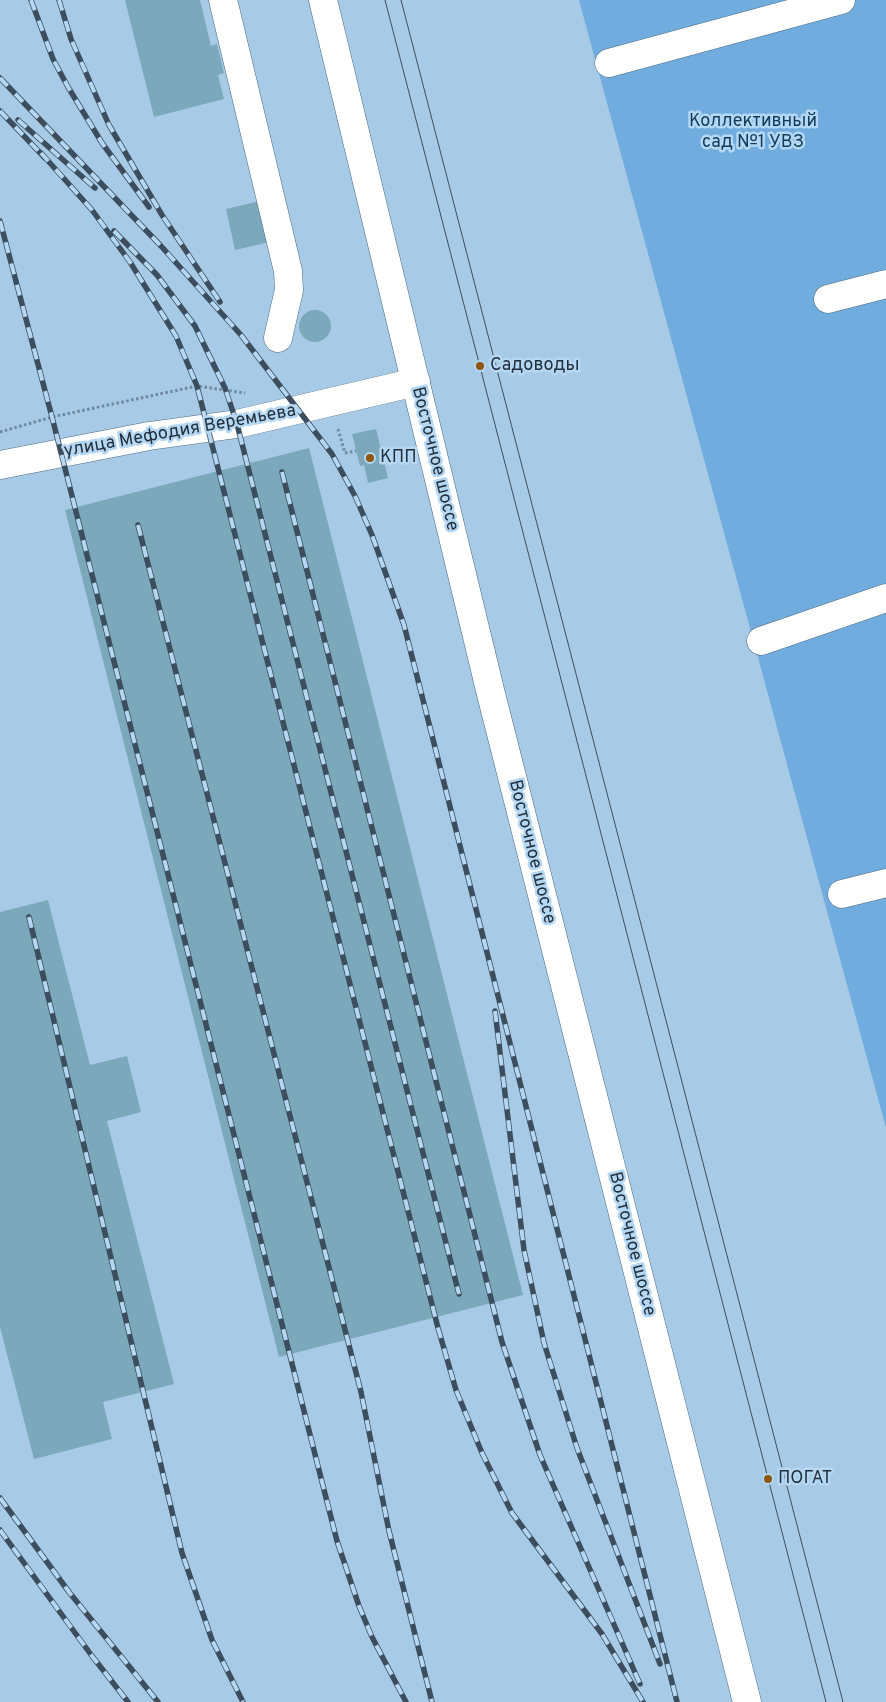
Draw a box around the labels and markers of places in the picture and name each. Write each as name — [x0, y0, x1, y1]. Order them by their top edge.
place label: Садоводы — [490, 355, 580, 377]
marker: Садоводы — [474, 360, 486, 372]
place label: КПП — [380, 447, 417, 469]
marker: КПП — [364, 452, 376, 464]
place label: ПОГАТ — [778, 1468, 832, 1490]
marker: ПОГАТ — [762, 1473, 774, 1485]

